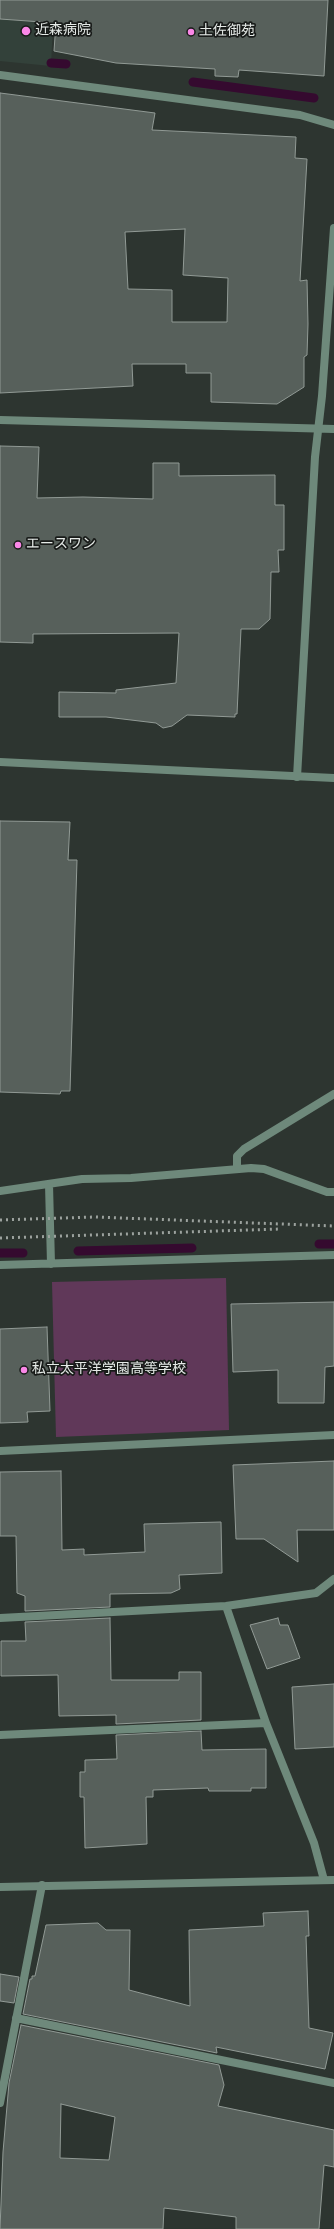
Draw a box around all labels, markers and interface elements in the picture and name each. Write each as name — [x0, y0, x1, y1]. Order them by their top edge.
place label: 近森病院 — [35, 23, 91, 39]
place label: 土佐御苑 — [199, 24, 255, 40]
marker: 近森病院 — [20, 25, 32, 37]
marker: 土佐御苑 — [186, 27, 196, 37]
place label: エースワン — [26, 537, 96, 553]
marker: エースワン — [13, 540, 23, 550]
place label: 私立太平洋学園高等学校 — [32, 1362, 186, 1378]
marker: 私立太平洋学園高等学校 — [19, 1365, 29, 1375]

